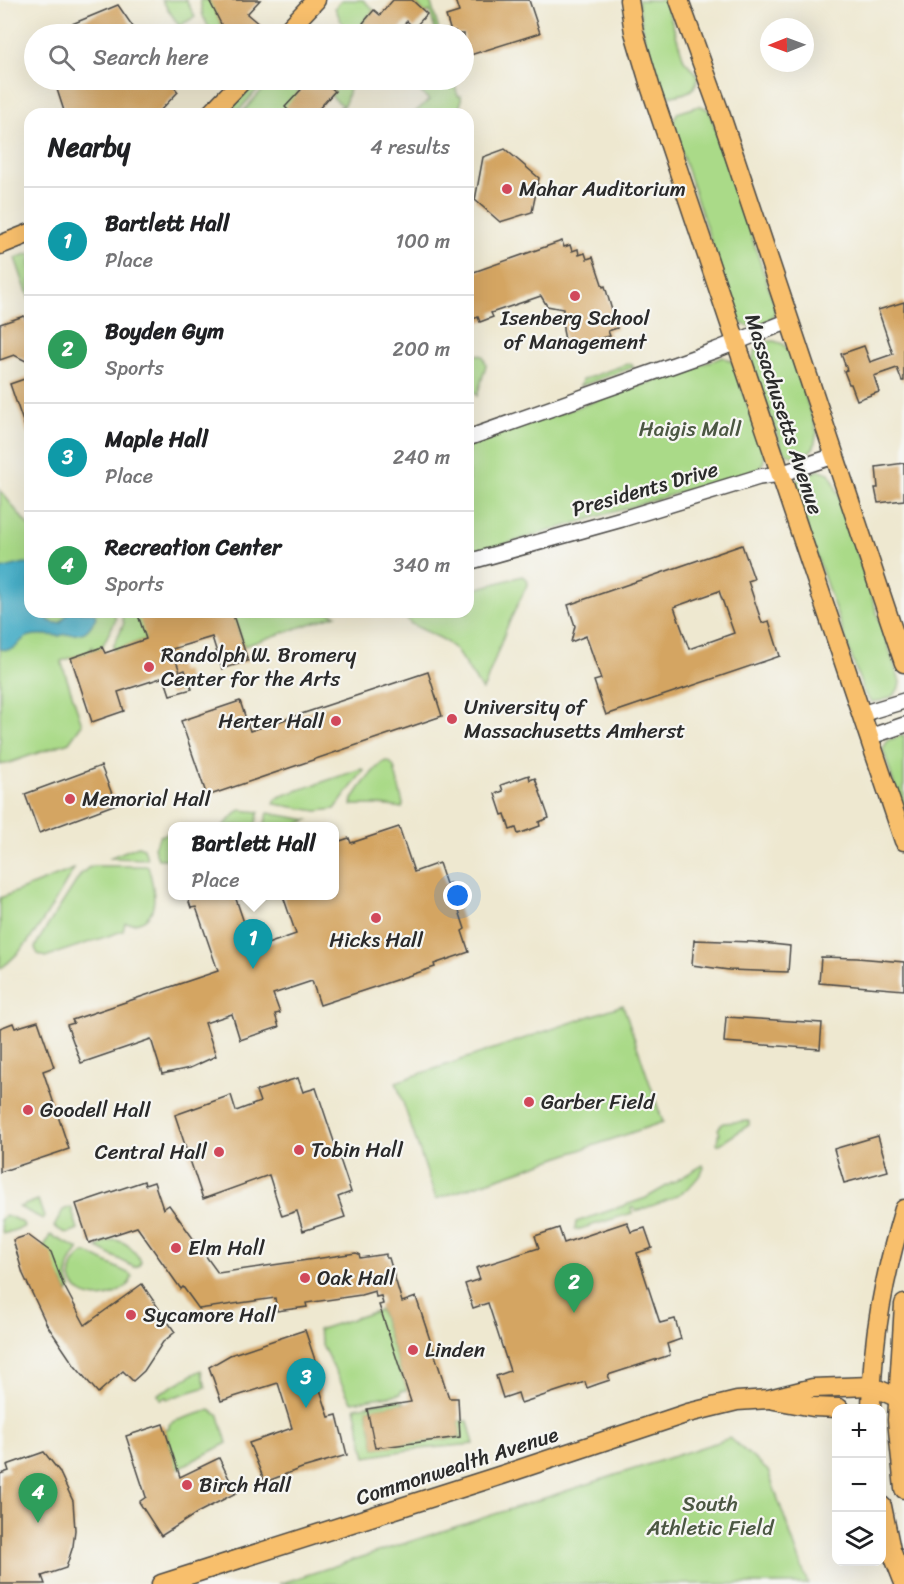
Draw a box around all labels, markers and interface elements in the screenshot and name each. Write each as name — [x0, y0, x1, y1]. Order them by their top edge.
north arrow — [760, 18, 814, 72]
search box — [24, 24, 474, 90]
text: Search here — [93, 38, 209, 77]
icon: search — [45, 41, 78, 74]
text: Nearby — [48, 124, 130, 170]
text: 4 results — [370, 130, 450, 165]
place label: Mahar Auditorium — [519, 170, 686, 208]
marker: Mahar Auditorium — [500, 182, 514, 196]
text: Bartlett Hall — [105, 204, 229, 243]
text: 1 — [63, 224, 72, 259]
text: 100 m — [396, 224, 450, 259]
text: Place — [105, 243, 153, 278]
marker: Isenberg School of Management — [568, 289, 582, 303]
place label: Isenberg School of Management — [500, 299, 650, 361]
street label: Massachusetts Avenue — [734, 308, 835, 520]
text: Boyden Gym — [105, 312, 224, 351]
text: 2 — [62, 332, 73, 367]
text: 200 m — [393, 332, 450, 367]
text: Sports — [105, 351, 164, 386]
park label: Haigis Mall — [639, 410, 742, 448]
text: Maple Hall — [105, 420, 208, 459]
text: 3 — [62, 440, 73, 475]
text: 240 m — [393, 440, 450, 475]
street label: Presidents Drive — [567, 450, 723, 528]
text: Place — [105, 459, 153, 494]
text: Recreation Center — [105, 528, 281, 567]
text: 4 — [61, 548, 74, 583]
text: 340 m — [393, 548, 450, 583]
text: Sports — [105, 567, 164, 602]
place label: Randolph W. Bromery Center for the Arts — [161, 636, 356, 698]
marker: Randolph W. Bromery Center for the Arts — [142, 660, 156, 674]
place label: University of Massachusetts Amherst — [464, 688, 685, 750]
place label: Herter Hall — [218, 702, 325, 740]
marker: University of Massachusetts Amherst — [445, 712, 459, 726]
marker: Herter Hall — [329, 714, 343, 728]
place label: Memorial Hall — [82, 780, 212, 818]
marker: Memorial Hall — [63, 792, 77, 806]
popup — [168, 822, 339, 900]
text: Bartlett Hall — [191, 824, 316, 863]
text: Place — [191, 863, 240, 898]
your location — [443, 881, 472, 910]
marker: Hicks Hall — [369, 911, 383, 925]
pin: 1 — [234, 920, 272, 969]
place label: Hicks Hall — [329, 921, 424, 959]
place label: Garber Field — [541, 1083, 656, 1121]
place label: Goodell Hall — [40, 1091, 151, 1129]
marker: Garber Field — [522, 1095, 536, 1109]
marker: Goodell Hall — [21, 1103, 35, 1117]
place label: Tobin Hall — [311, 1131, 404, 1169]
place label: Central Hall — [95, 1133, 208, 1171]
marker: Tobin Hall — [292, 1143, 306, 1157]
marker: Central Hall — [212, 1145, 226, 1159]
place label: Elm Hall — [188, 1229, 266, 1267]
marker: Elm Hall — [169, 1241, 183, 1255]
place label: Oak Hall — [317, 1259, 396, 1297]
pin: 2 — [554, 1264, 594, 1313]
marker: Oak Hall — [298, 1271, 312, 1285]
place label: Sycamore Hall — [143, 1296, 277, 1334]
marker: Sycamore Hall — [124, 1308, 138, 1322]
place label: Linden — [425, 1331, 485, 1369]
marker: Linden — [406, 1343, 420, 1357]
pin: 3 — [286, 1358, 326, 1408]
map controls — [832, 1404, 886, 1566]
button: + — [832, 1404, 886, 1458]
street label: Commonwealth Avenue — [351, 1415, 563, 1517]
button: − — [832, 1458, 886, 1512]
place label: Birch Hall — [199, 1466, 292, 1504]
pin: 4 — [18, 1474, 57, 1523]
marker: Birch Hall — [180, 1478, 194, 1492]
park label: South Athletic Field — [646, 1485, 775, 1547]
button: layers — [832, 1512, 886, 1566]

